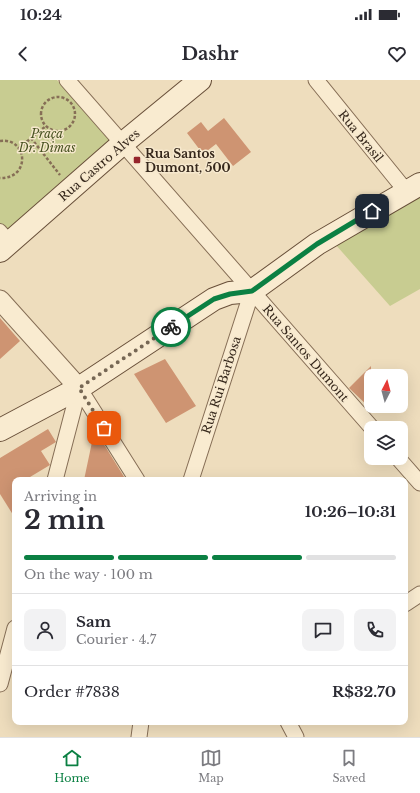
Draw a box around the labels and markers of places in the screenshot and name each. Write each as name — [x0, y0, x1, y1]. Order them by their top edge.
place label: Rua Santos Dumont, 500 — [145, 146, 231, 175]
marker: Rua Santos Dumont, 500 — [132, 155, 142, 165]
pin — [355, 194, 389, 228]
pin — [87, 411, 121, 445]

